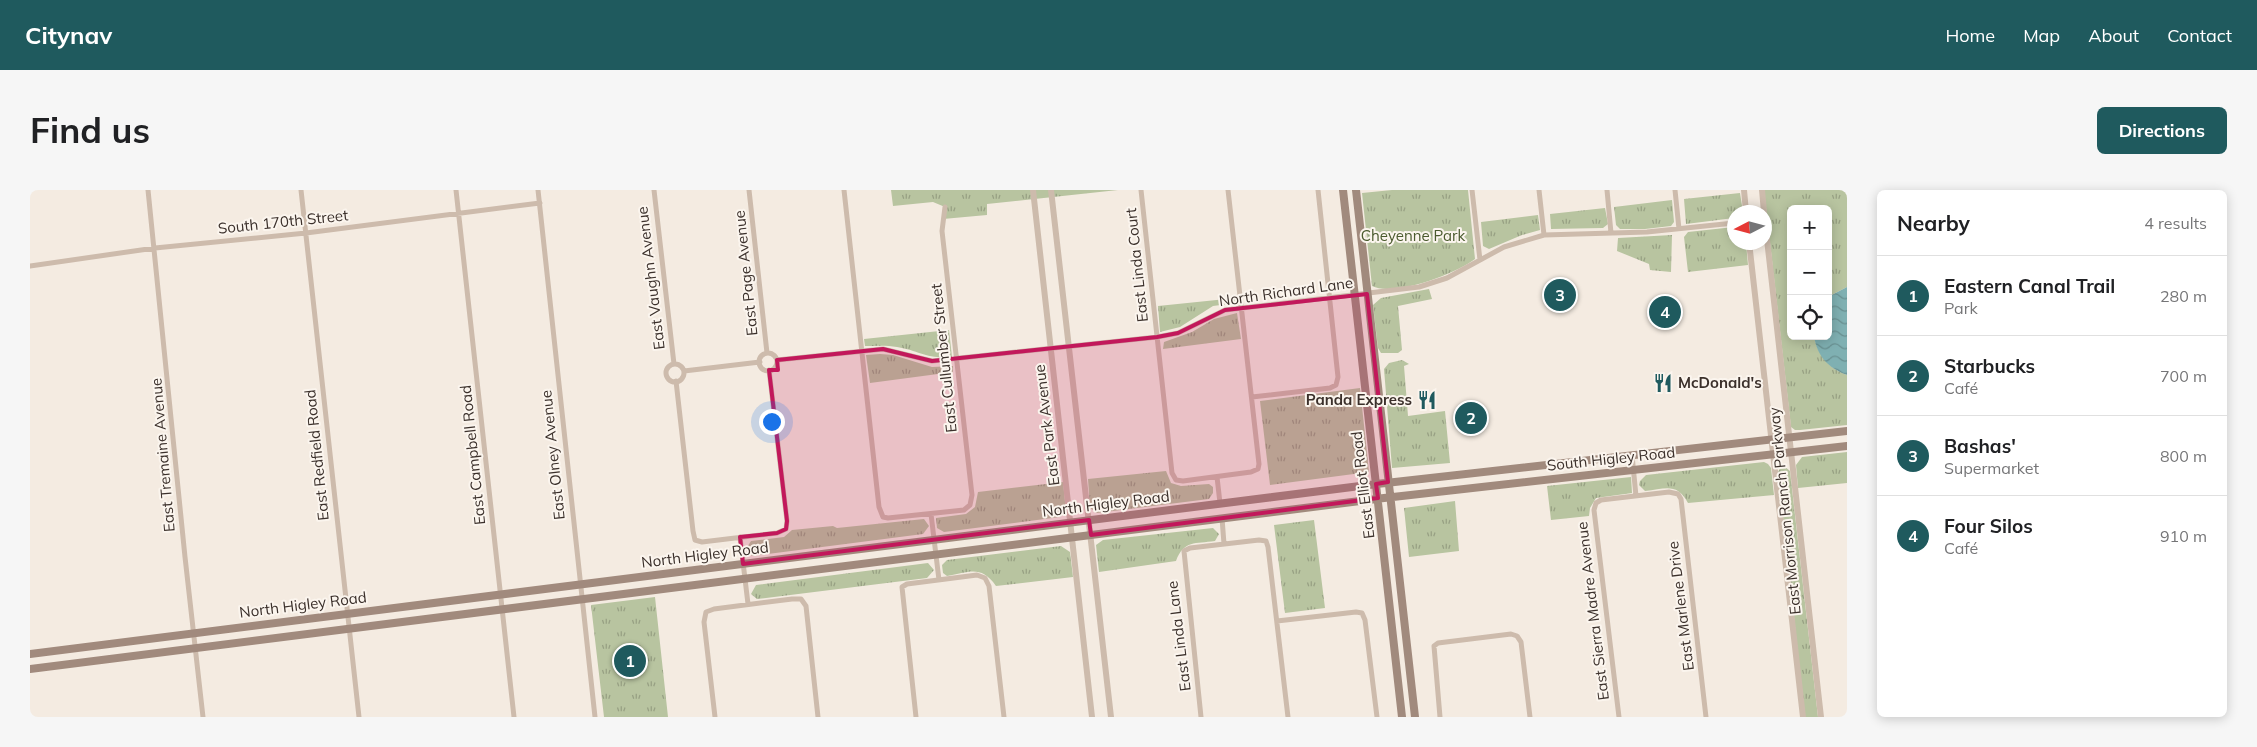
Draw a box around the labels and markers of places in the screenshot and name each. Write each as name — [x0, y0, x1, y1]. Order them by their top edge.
pin: 3 — [1544, 276, 1576, 314]
pin: 4 — [1649, 293, 1681, 331]
restaurant icon: McDonald's — [1652, 372, 1674, 394]
place label: McDonald's — [1678, 373, 1762, 392]
restaurant icon: Panda Express — [1416, 389, 1438, 411]
place label: Panda Express — [1306, 390, 1412, 409]
pin: 2 — [1455, 399, 1487, 437]
pin: 1 — [614, 642, 646, 680]

